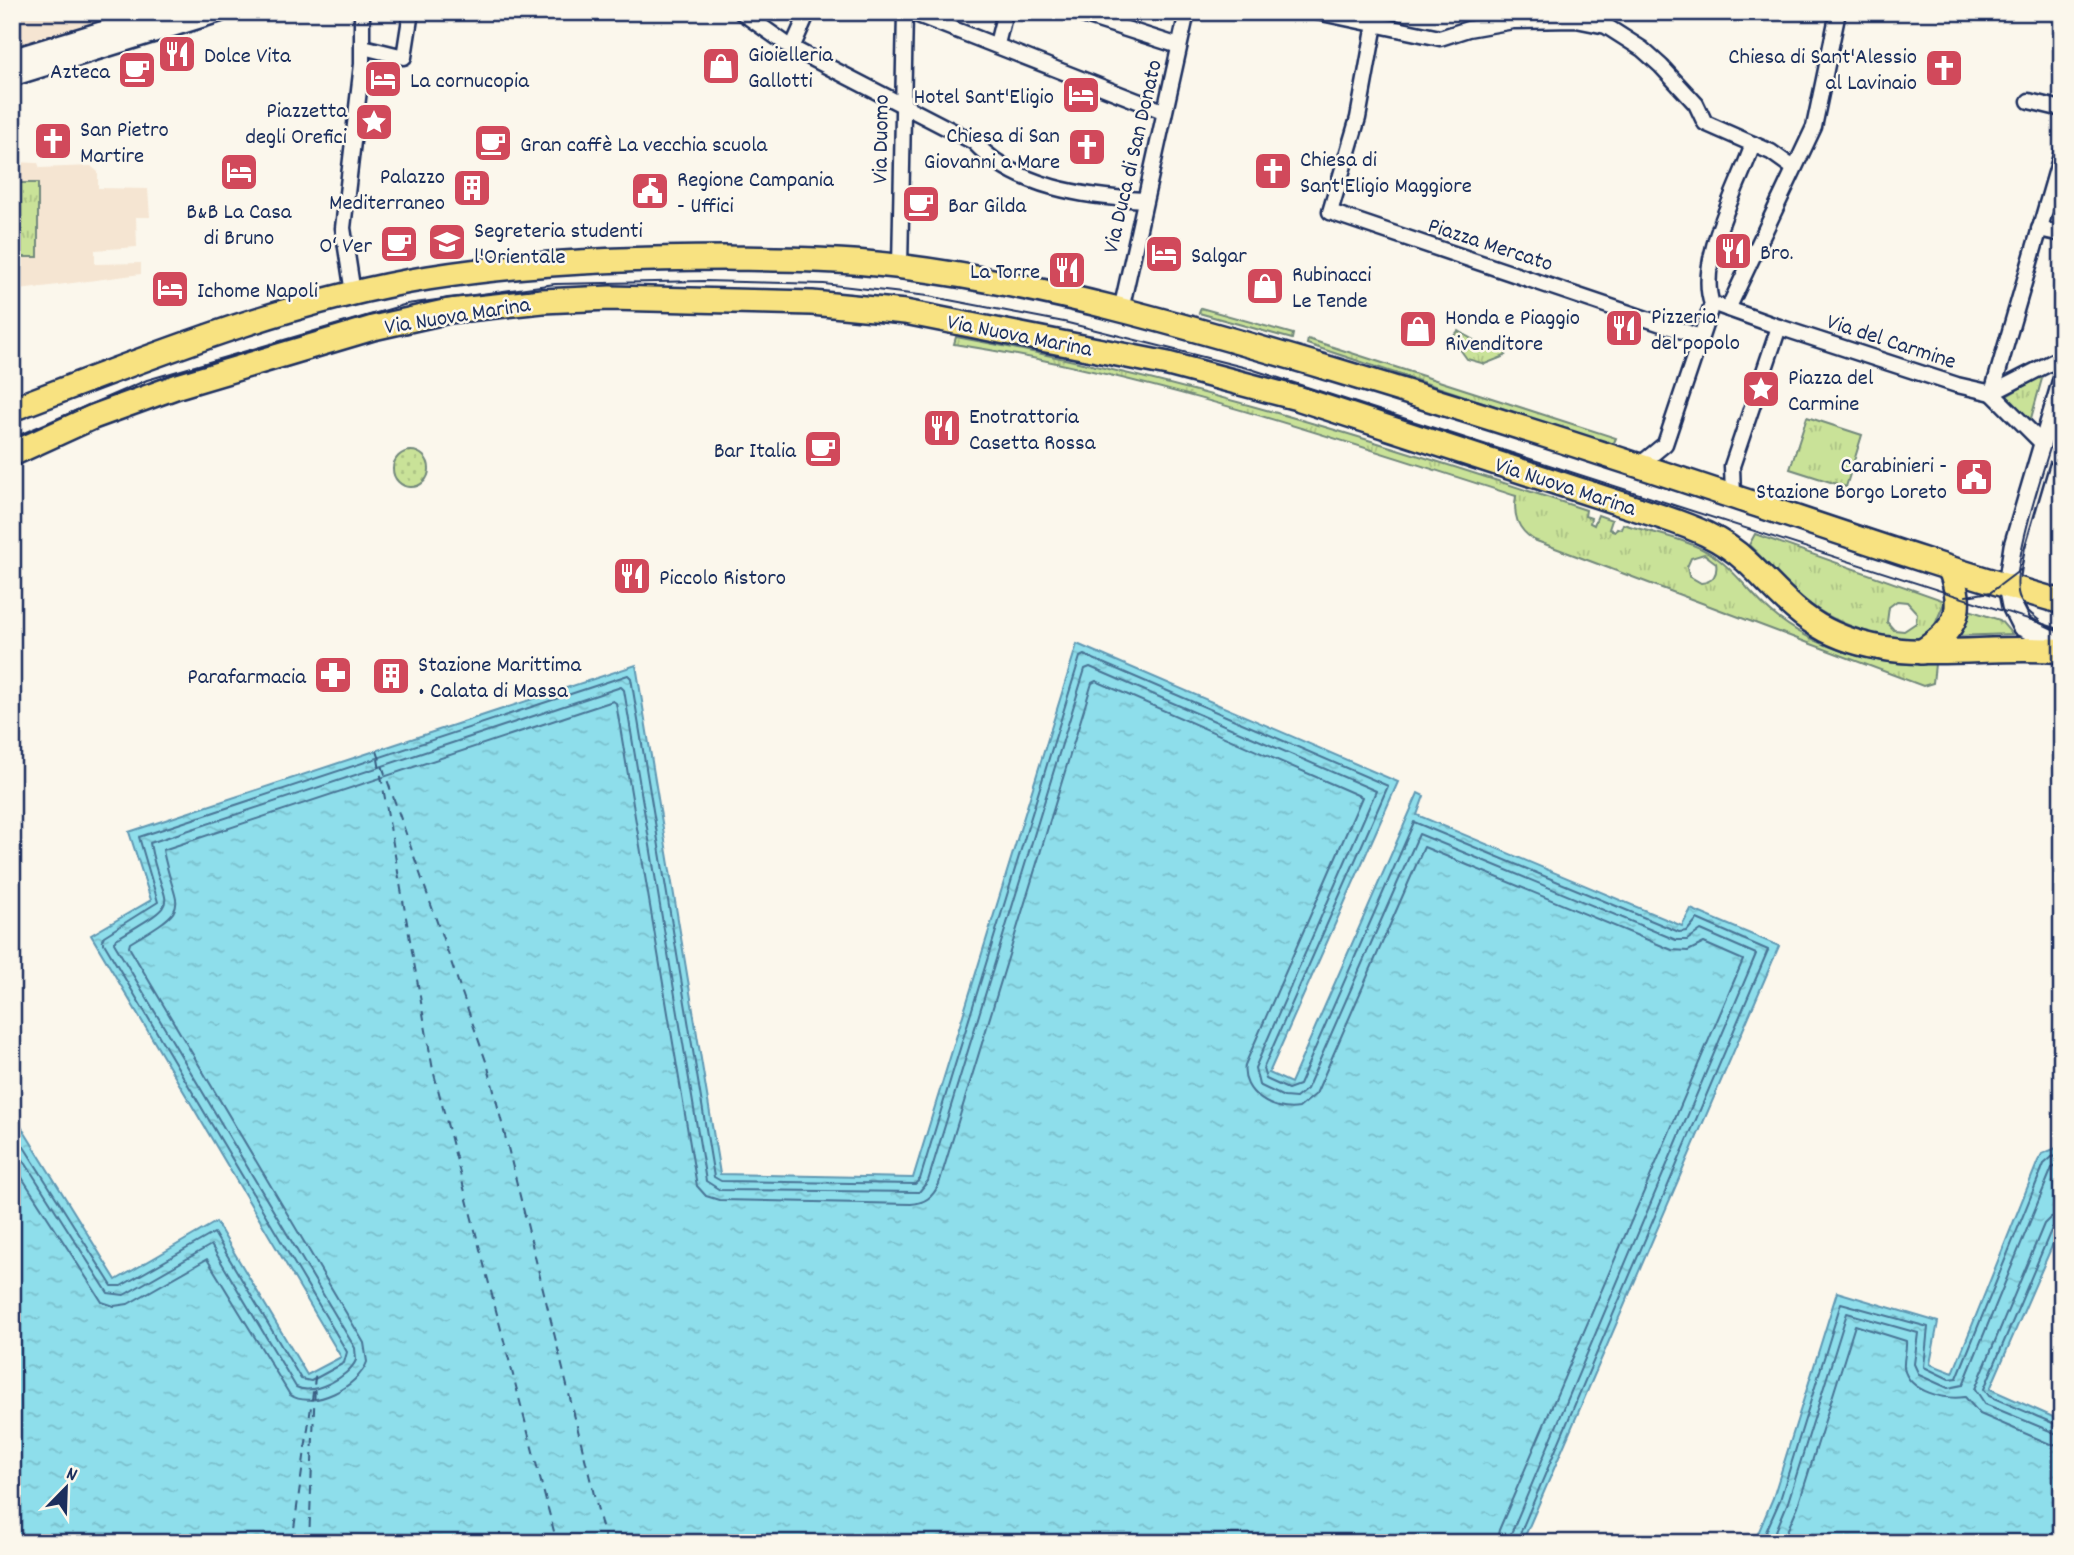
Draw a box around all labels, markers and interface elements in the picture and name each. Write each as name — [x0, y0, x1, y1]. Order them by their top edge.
restaurant icon: Dolce Vita — [156, 33, 198, 75]
place label: Gioielleria Gallotti — [748, 40, 834, 99]
place label: Dolce Vita — [204, 41, 292, 74]
place label: Chiesa di Sant'Alessio al Lavinaio — [1728, 42, 1917, 101]
shop icon: Gioielleria Gallotti — [700, 45, 742, 87]
church icon: Chiesa di Sant'Alessio al Lavinaio — [1923, 47, 1965, 89]
cafe icon: Azteca — [116, 49, 158, 91]
place label: Azteca — [50, 57, 111, 90]
street label: Via Duca di San Donato — [1096, 57, 1173, 257]
hotel icon: La cornucopia — [362, 58, 404, 100]
place label: La cornucopia — [410, 66, 530, 99]
hotel icon: Hotel Sant'Eligio — [1060, 74, 1102, 116]
place label: Hotel Sant'Eligio — [913, 82, 1054, 115]
street label: Via Duomo — [865, 94, 900, 184]
place label: Piazzetta degli Orefici — [245, 96, 348, 155]
place icon: Piazzetta degli Orefici — [353, 101, 395, 143]
place label: San Pietro Martire — [80, 115, 169, 174]
church icon: San Pietro Martire — [32, 120, 74, 162]
place label: Chiesa di San Giovanni a Mare — [924, 121, 1060, 180]
cafe icon: Gran caffè La vecchia scuola — [472, 122, 514, 164]
church icon: Chiesa di San Giovanni a Mare — [1066, 126, 1108, 168]
place label: Gran caffè La vecchia scuola — [520, 130, 769, 163]
place label: Chiesa di Sant'Eligio Maggiore — [1300, 145, 1472, 204]
church icon: Chiesa di Sant'Eligio Maggiore — [1252, 150, 1294, 192]
hotel icon: B&B La Casa di Bruno — [218, 151, 260, 193]
place label: Palazzo Mediterraneo — [329, 162, 445, 221]
place label: Regione Campania - Uffici — [677, 165, 835, 224]
building icon: Palazzo Mediterraneo — [451, 167, 493, 209]
public building icon: Regione Campania - Uffici — [629, 170, 671, 212]
cafe icon: Bar Gilda — [900, 183, 942, 225]
place label: Bar Gilda — [948, 191, 1028, 224]
place label: B&B La Casa di Bruno — [186, 197, 293, 256]
street label: Piazza Mercato — [1423, 211, 1557, 282]
place label: Segreteria studenti l'Orientale — [474, 216, 643, 275]
school or university icon: Segreteria studenti l'Orientale — [426, 221, 468, 263]
cafe icon: O‘ Ver — [378, 223, 420, 265]
restaurant icon: Bro. — [1712, 230, 1754, 272]
place label: O‘ Ver — [319, 231, 372, 264]
hotel icon: Salgar — [1143, 233, 1185, 275]
place label: Bro. — [1760, 238, 1794, 271]
place label: Salgar — [1191, 241, 1247, 274]
restaurant icon: La Torre — [1046, 249, 1088, 291]
place label: La Torre — [970, 257, 1040, 290]
place label: Rubinacci Le Tende — [1292, 260, 1371, 319]
shop icon: Rubinacci Le Tende — [1244, 265, 1286, 307]
hotel icon: Ichome Napoli — [149, 268, 191, 310]
place label: Ichome Napoli — [197, 276, 318, 309]
street label: Via Nuova Marina — [382, 289, 534, 345]
place label: Pizzeria del popolo — [1651, 302, 1740, 361]
place label: Honda e Piaggio Rivenditore — [1445, 303, 1580, 362]
street label: Via Nuova Marina — [944, 307, 1096, 368]
restaurant icon: Pizzeria del popolo — [1603, 307, 1645, 349]
street label: Via del Carmine — [1822, 307, 1960, 380]
shop icon: Honda e Piaggio Rivenditore — [1397, 308, 1439, 350]
place label: Piazza del Carmine — [1788, 363, 1874, 422]
place icon: Piazza del Carmine — [1740, 368, 1782, 410]
place label: Enotrattoria Casetta Rossa — [969, 402, 1097, 461]
restaurant icon: Enotrattoria Casetta Rossa — [921, 407, 963, 449]
cafe icon: Bar Italia — [802, 428, 844, 470]
place label: Bar Italia — [714, 436, 797, 469]
street label: Via Nuova Marina — [1490, 450, 1641, 527]
place label: Carabinieri - Stazione Borgo Loreto — [1756, 451, 1947, 510]
public building icon: Carabinieri - Stazione Borgo Loreto — [1953, 456, 1995, 498]
restaurant icon: Piccolo Ristoro — [611, 555, 653, 597]
place label: Piccolo Ristoro — [659, 563, 786, 596]
place label: Stazione Marittima • Calata di Massa — [418, 650, 583, 709]
pharmacy icon: Parafarmacia — [312, 654, 354, 696]
building icon: Stazione Marittima • Calata di Massa — [370, 655, 412, 697]
place label: Parafarmacia — [187, 662, 307, 695]
north arrow — [32, 1454, 102, 1524]
text: N — [62, 1461, 81, 1490]

